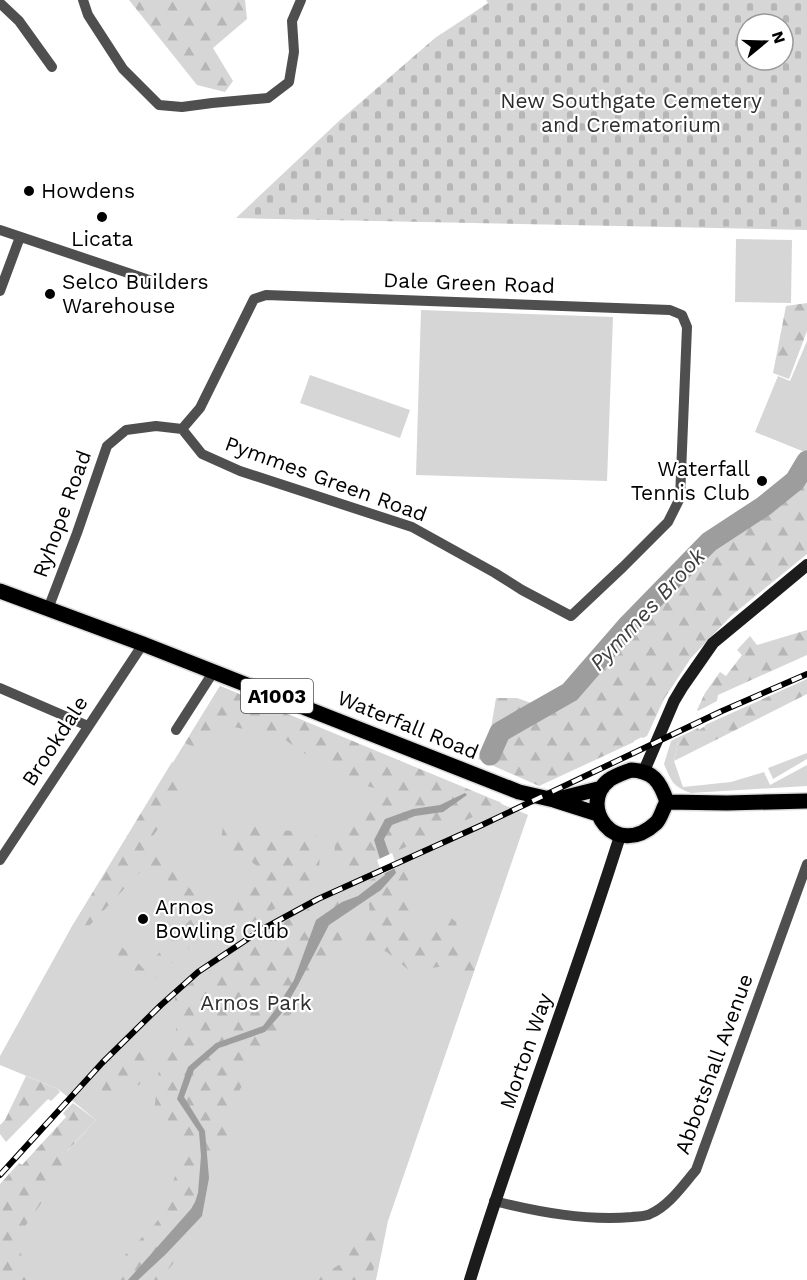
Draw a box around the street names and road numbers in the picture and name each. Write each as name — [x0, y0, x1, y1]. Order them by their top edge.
street label: Dale Green Road — [383, 267, 555, 298]
street label: Pymmes Green Road — [222, 430, 431, 527]
street label: Ryhope Road — [27, 447, 96, 581]
road number: A1003 — [241, 679, 313, 713]
street label: Waterfall Road — [334, 685, 483, 764]
street label: Brookdale — [16, 691, 93, 790]
street label: Abbotshall Avenue — [669, 970, 758, 1157]
street label: Morton Way — [494, 989, 557, 1112]

